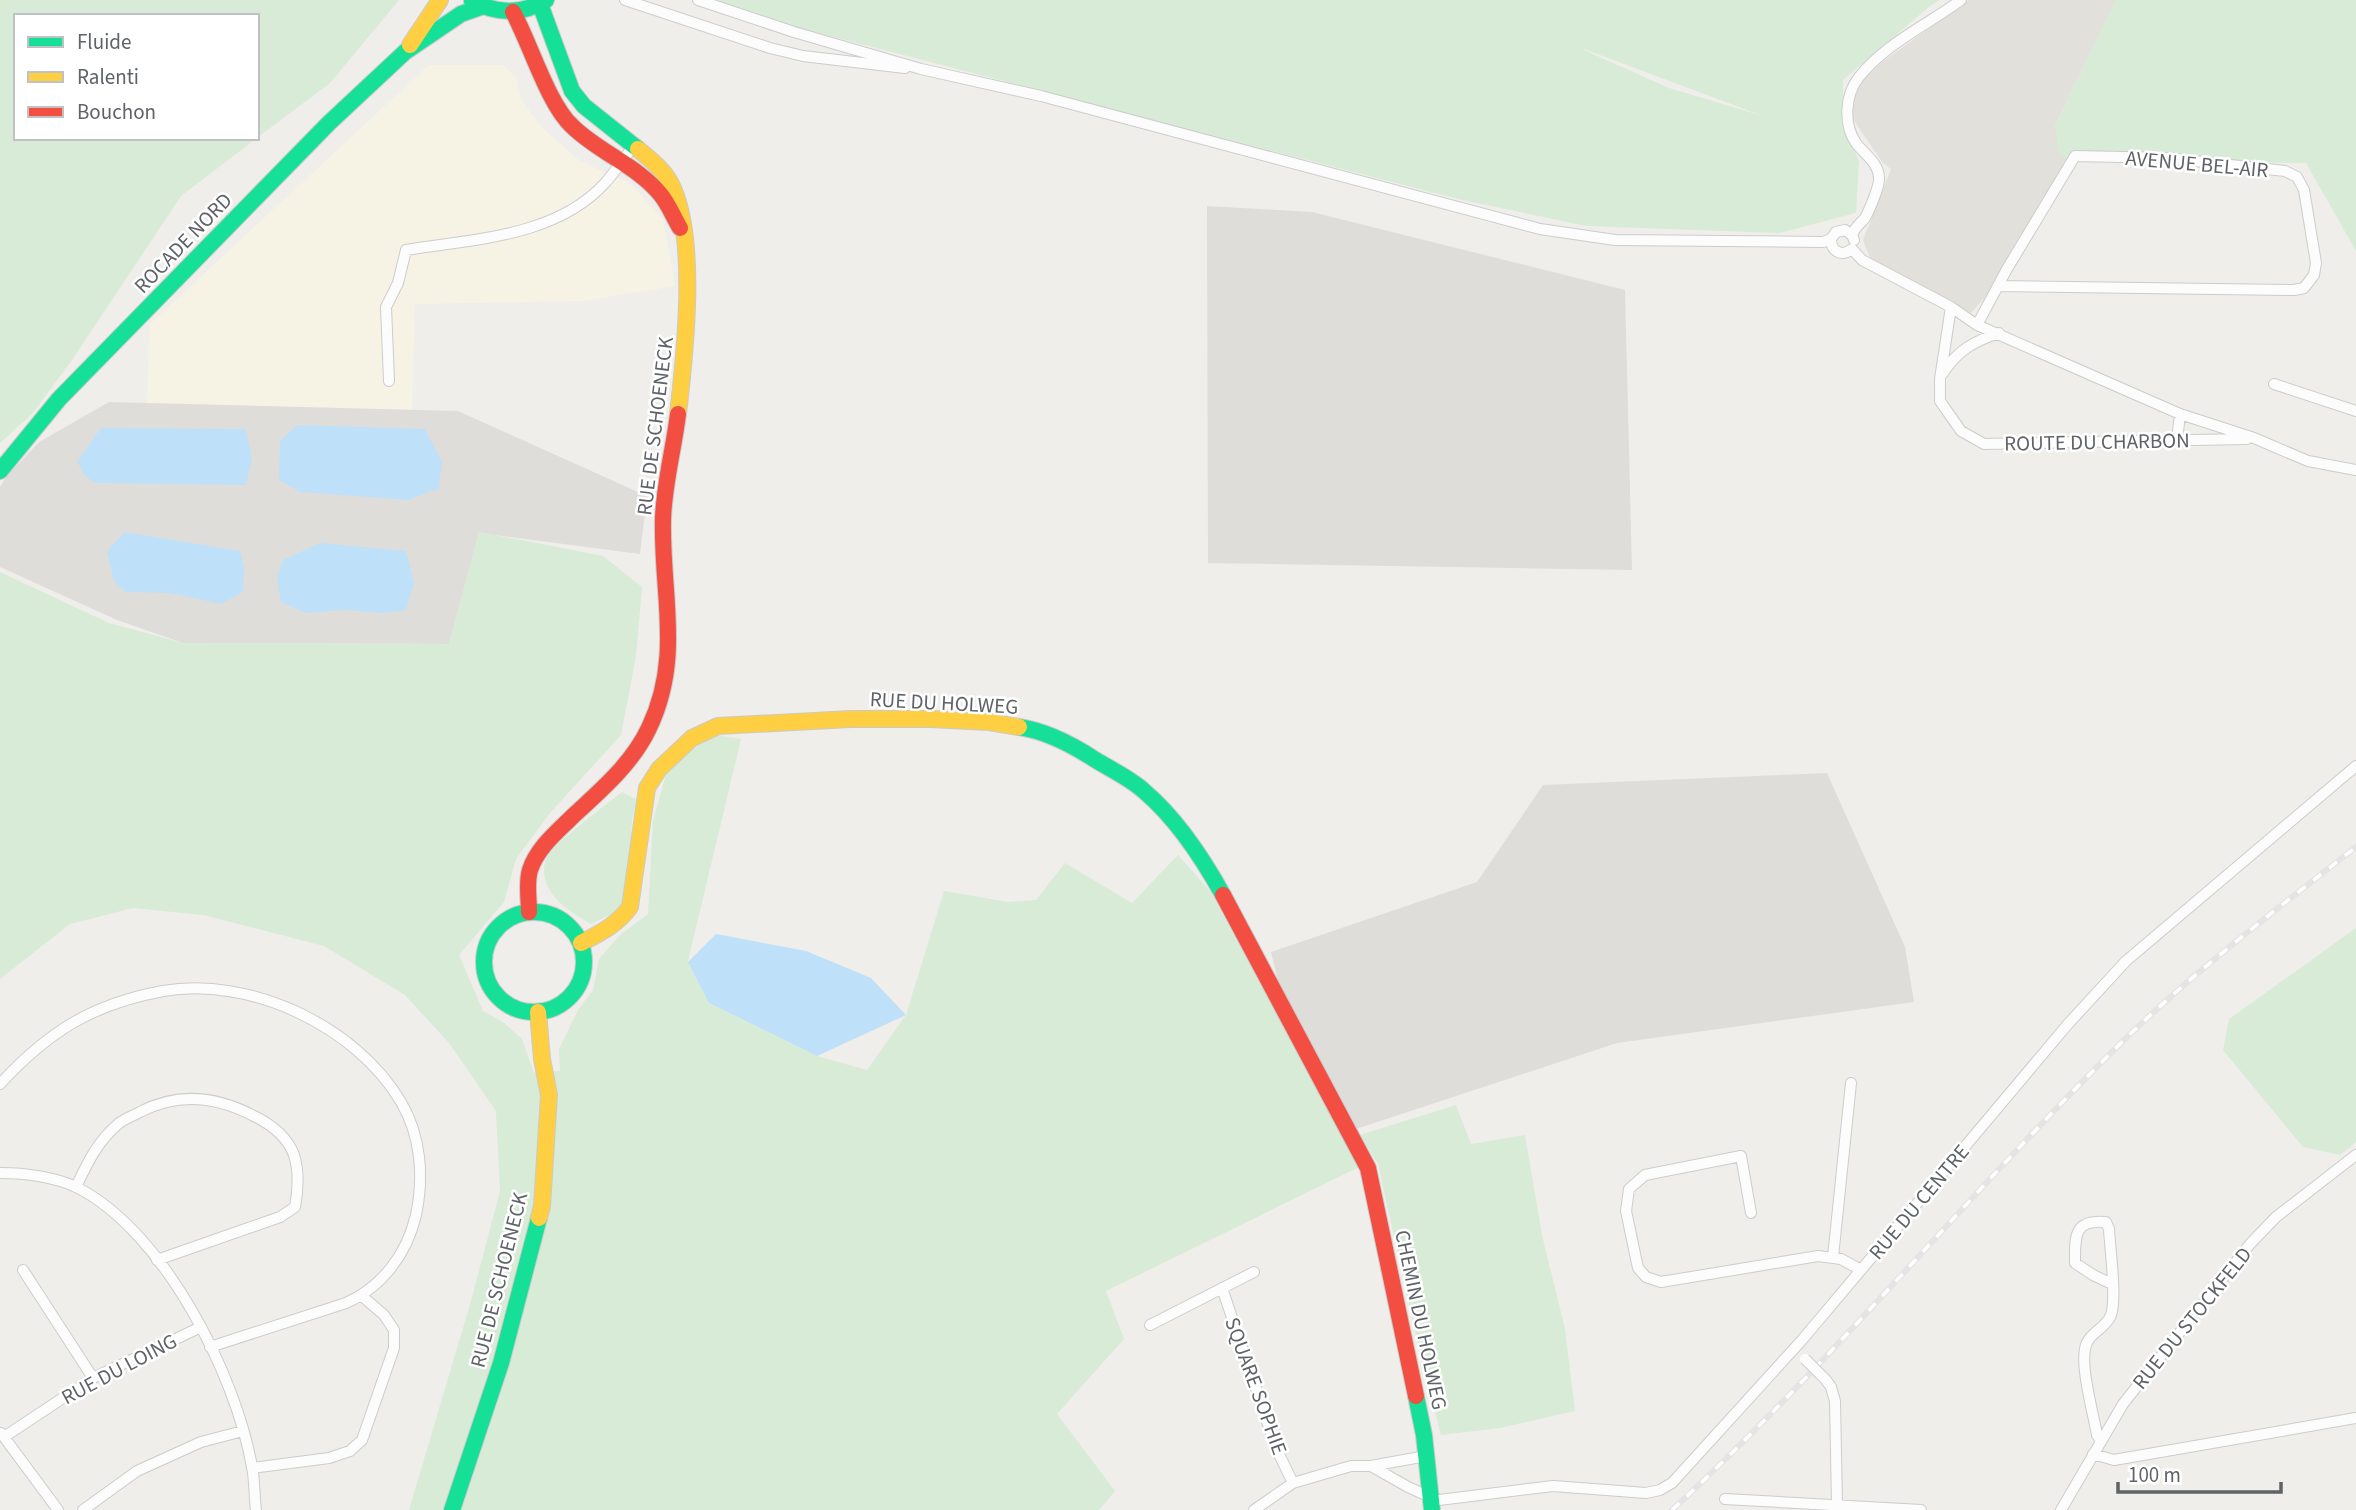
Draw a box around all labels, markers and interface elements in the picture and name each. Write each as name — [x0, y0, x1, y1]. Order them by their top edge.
legend — [14, 14, 259, 140]
text: Fluide — [77, 27, 131, 57]
text: Ralenti — [77, 62, 139, 92]
text: Bouchon — [77, 97, 156, 127]
street label: AVENUE BEL-AIR — [2124, 143, 2270, 185]
street label: ROCADE NORD — [127, 186, 239, 300]
street label: RUE DE SCHOENECK — [629, 334, 681, 517]
street label: ROUTE DU CHARBON — [2004, 425, 2190, 459]
street label: RUE DU HOLWEG — [869, 684, 1019, 722]
street label: RUE DU CENTRE — [1862, 1138, 1976, 1266]
street label: RUE DE SCHOENECK — [463, 1188, 535, 1371]
street label: CHEMIN DU HOLWEG — [1387, 1227, 1455, 1413]
street label: RUE DU STOCKFELD — [2125, 1240, 2259, 1396]
street label: SQUARE SOPHIE — [1217, 1313, 1295, 1459]
street label: RUE DU LOING — [56, 1326, 182, 1412]
scale bar — [2118, 1450, 2281, 1494]
text: 100 m — [2128, 1460, 2181, 1490]

